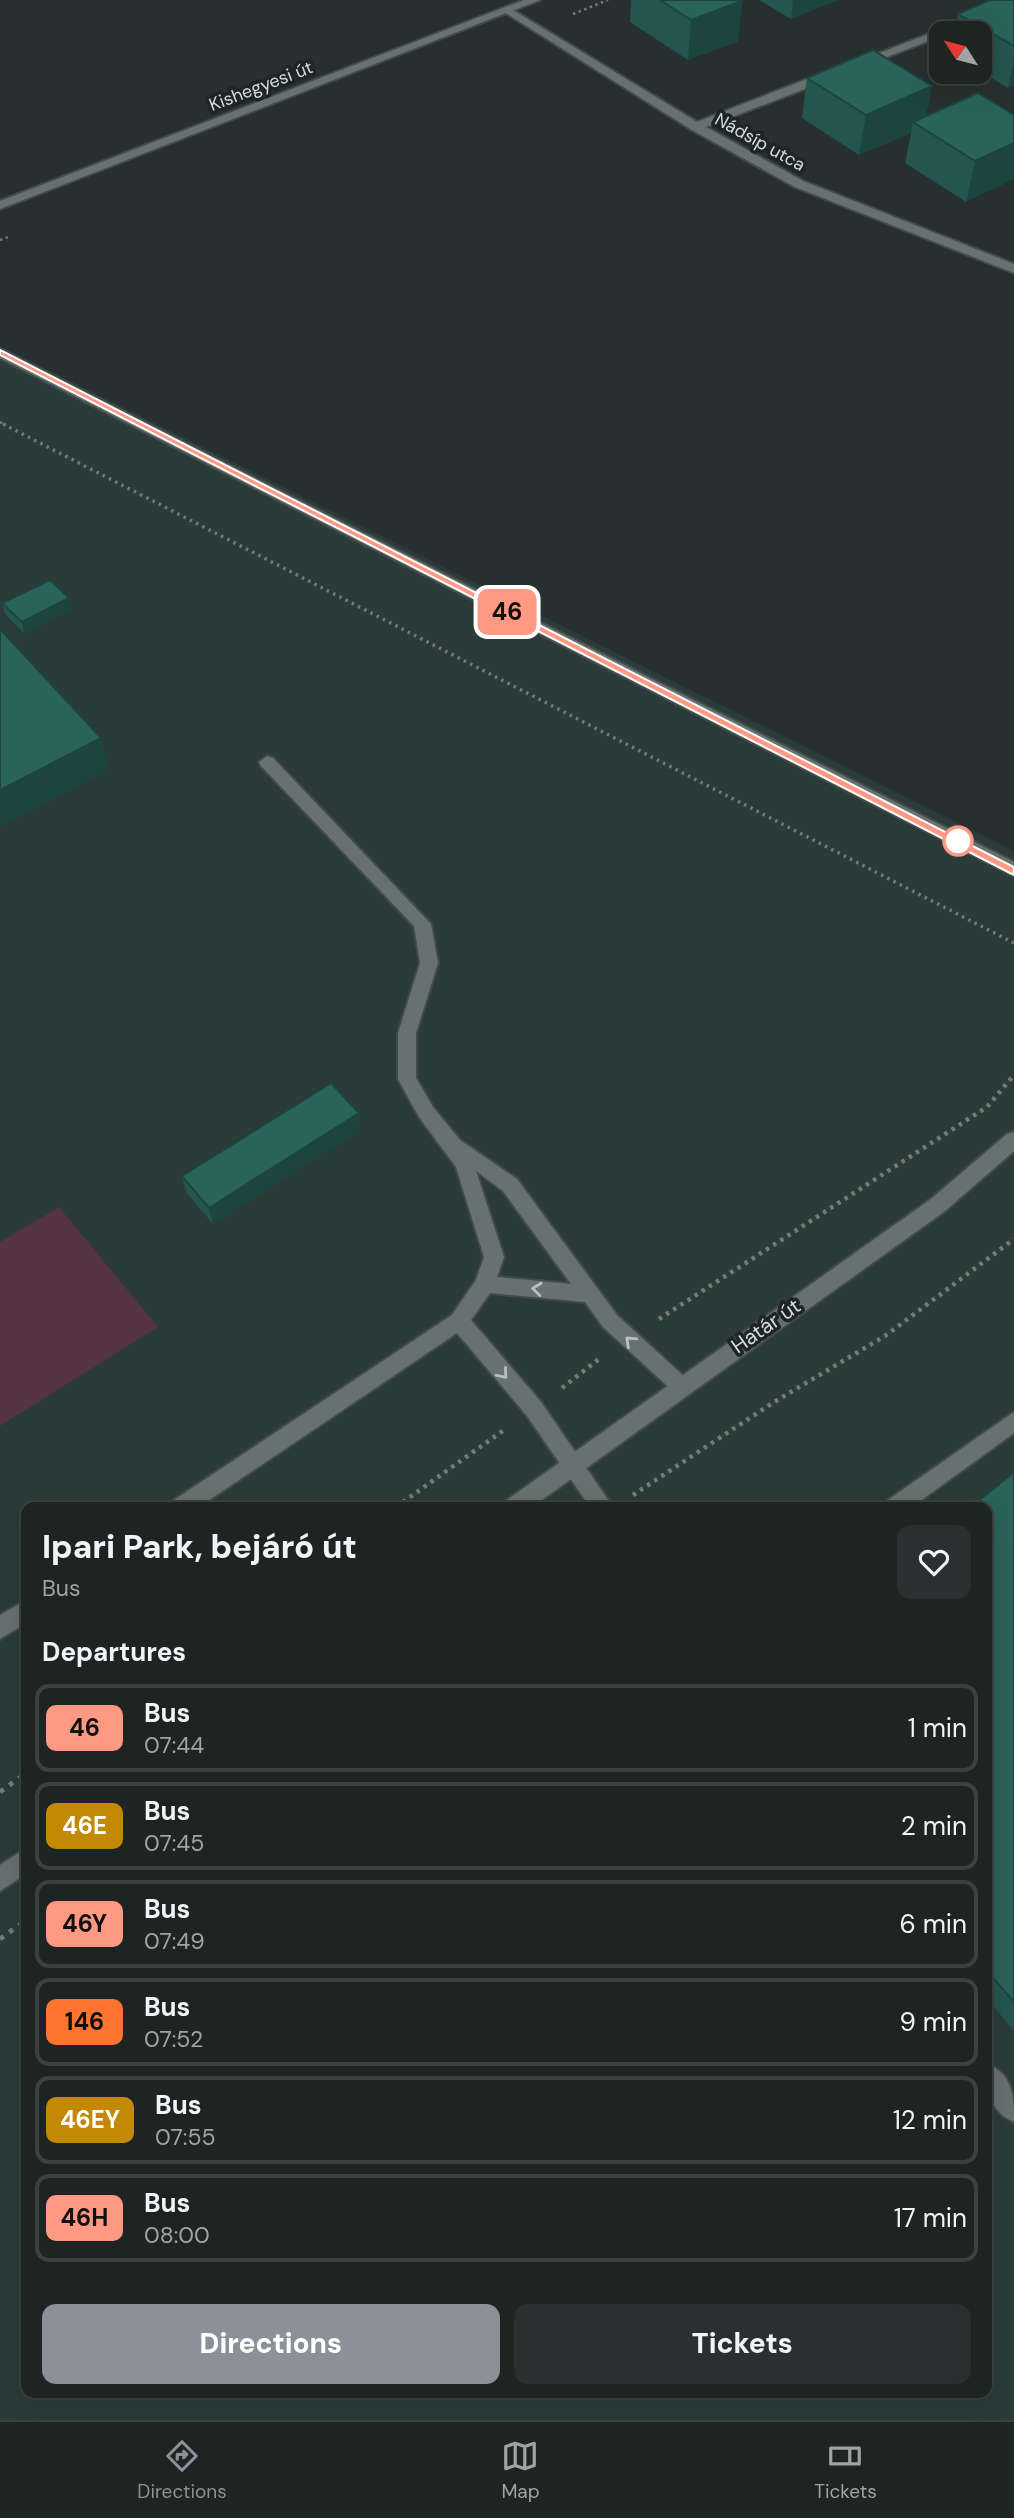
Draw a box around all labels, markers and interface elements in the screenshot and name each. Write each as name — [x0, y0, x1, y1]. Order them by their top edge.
north arrow — [929, 21, 992, 84]
map controls — [929, 21, 992, 84]
street label: Kishegyesi út — [206, 55, 316, 117]
street label: Nádsíp utca — [711, 107, 809, 177]
line badge: 46 — [476, 589, 538, 635]
text: 46 — [492, 596, 522, 627]
unlabelled marker — [943, 826, 973, 856]
one-way arrow — [531, 1282, 542, 1297]
street label: Határ út — [726, 1292, 806, 1360]
one-way arrow — [625, 1336, 638, 1349]
one-way arrow — [495, 1366, 508, 1378]
text: Ipari Park, bejáró út — [42, 1525, 357, 1568]
button: heart — [897, 1525, 971, 1599]
text: Bus — [42, 1573, 81, 1603]
text: Departures — [42, 1635, 186, 1669]
text: Bus — [144, 1696, 190, 1730]
text: 1 min — [908, 1711, 967, 1745]
text: 46 — [69, 1712, 100, 1743]
text: 07:44 — [144, 1730, 204, 1760]
text: Bus — [144, 1794, 190, 1828]
text: 2 min — [901, 1809, 967, 1843]
text: 46E — [62, 1810, 107, 1841]
text: 07:45 — [144, 1828, 204, 1858]
text: Bus — [144, 1892, 190, 1926]
text: 6 min — [899, 1907, 967, 1941]
text: 46Y — [62, 1908, 107, 1939]
text: 07:49 — [144, 1926, 205, 1956]
text: Bus — [144, 1990, 190, 2024]
text: 9 min — [899, 2005, 967, 2039]
text: 146 — [65, 2006, 104, 2037]
text: 07:52 — [144, 2024, 203, 2054]
text: Bus — [155, 2088, 202, 2122]
text: 12 min — [893, 2103, 967, 2137]
text: 46EY — [60, 2104, 120, 2135]
text: 07:55 — [155, 2122, 215, 2152]
text: Bus — [144, 2186, 190, 2220]
text: 17 min — [894, 2201, 967, 2235]
text: 46H — [61, 2202, 108, 2233]
text: 08:00 — [144, 2220, 210, 2250]
button: Directions — [42, 2304, 500, 2384]
button: Tickets — [514, 2304, 971, 2384]
tab: Directions — [137, 2437, 227, 2504]
tab: Map — [501, 2437, 540, 2504]
tab: Tickets — [814, 2437, 877, 2504]

